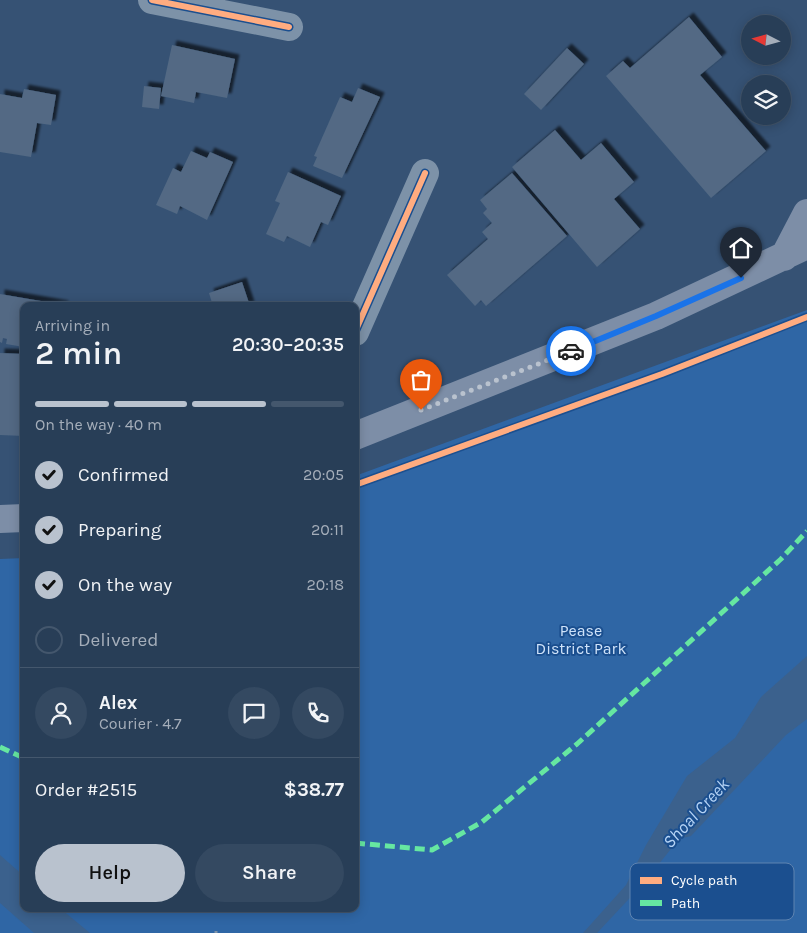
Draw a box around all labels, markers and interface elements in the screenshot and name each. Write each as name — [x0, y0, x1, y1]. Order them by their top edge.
north arrow — [741, 15, 791, 65]
map controls — [741, 15, 791, 125]
button: layers — [741, 75, 791, 125]
pin — [720, 227, 762, 278]
icon: home — [727, 234, 755, 262]
text: Arriving in — [35, 316, 110, 335]
courier — [546, 326, 596, 376]
text: 20:30–20:35 — [232, 334, 344, 356]
text: 2 min — [35, 335, 122, 372]
icon: car — [557, 337, 585, 365]
pin — [400, 359, 442, 410]
icon: bag — [407, 366, 435, 394]
text: On the way · 40 m — [35, 415, 162, 434]
icon: check — [35, 461, 63, 489]
text: Confirmed — [78, 464, 169, 486]
text: 20:05 — [303, 465, 344, 484]
icon: check — [35, 516, 63, 544]
text: Preparing — [78, 519, 161, 541]
text: 20:11 — [311, 520, 344, 539]
icon: check — [35, 571, 63, 599]
text: On the way — [78, 574, 172, 596]
text: 20:18 — [306, 575, 344, 594]
park label: Pease District Park — [536, 621, 626, 658]
text: Delivered — [78, 629, 158, 651]
button: person — [35, 687, 87, 739]
button: chat — [228, 687, 280, 739]
button: phone — [292, 687, 344, 739]
text: Alex — [99, 692, 137, 714]
text: Courier · 4.7 — [99, 714, 182, 733]
water label: Shoal Creek — [658, 773, 735, 853]
text: Order #2515 — [35, 779, 137, 801]
text: $38.77 — [284, 779, 344, 801]
button: Help — [35, 844, 185, 902]
button: Share — [195, 844, 344, 902]
legend — [630, 863, 794, 920]
text: Cycle path — [671, 872, 737, 889]
text: Path — [671, 895, 700, 912]

